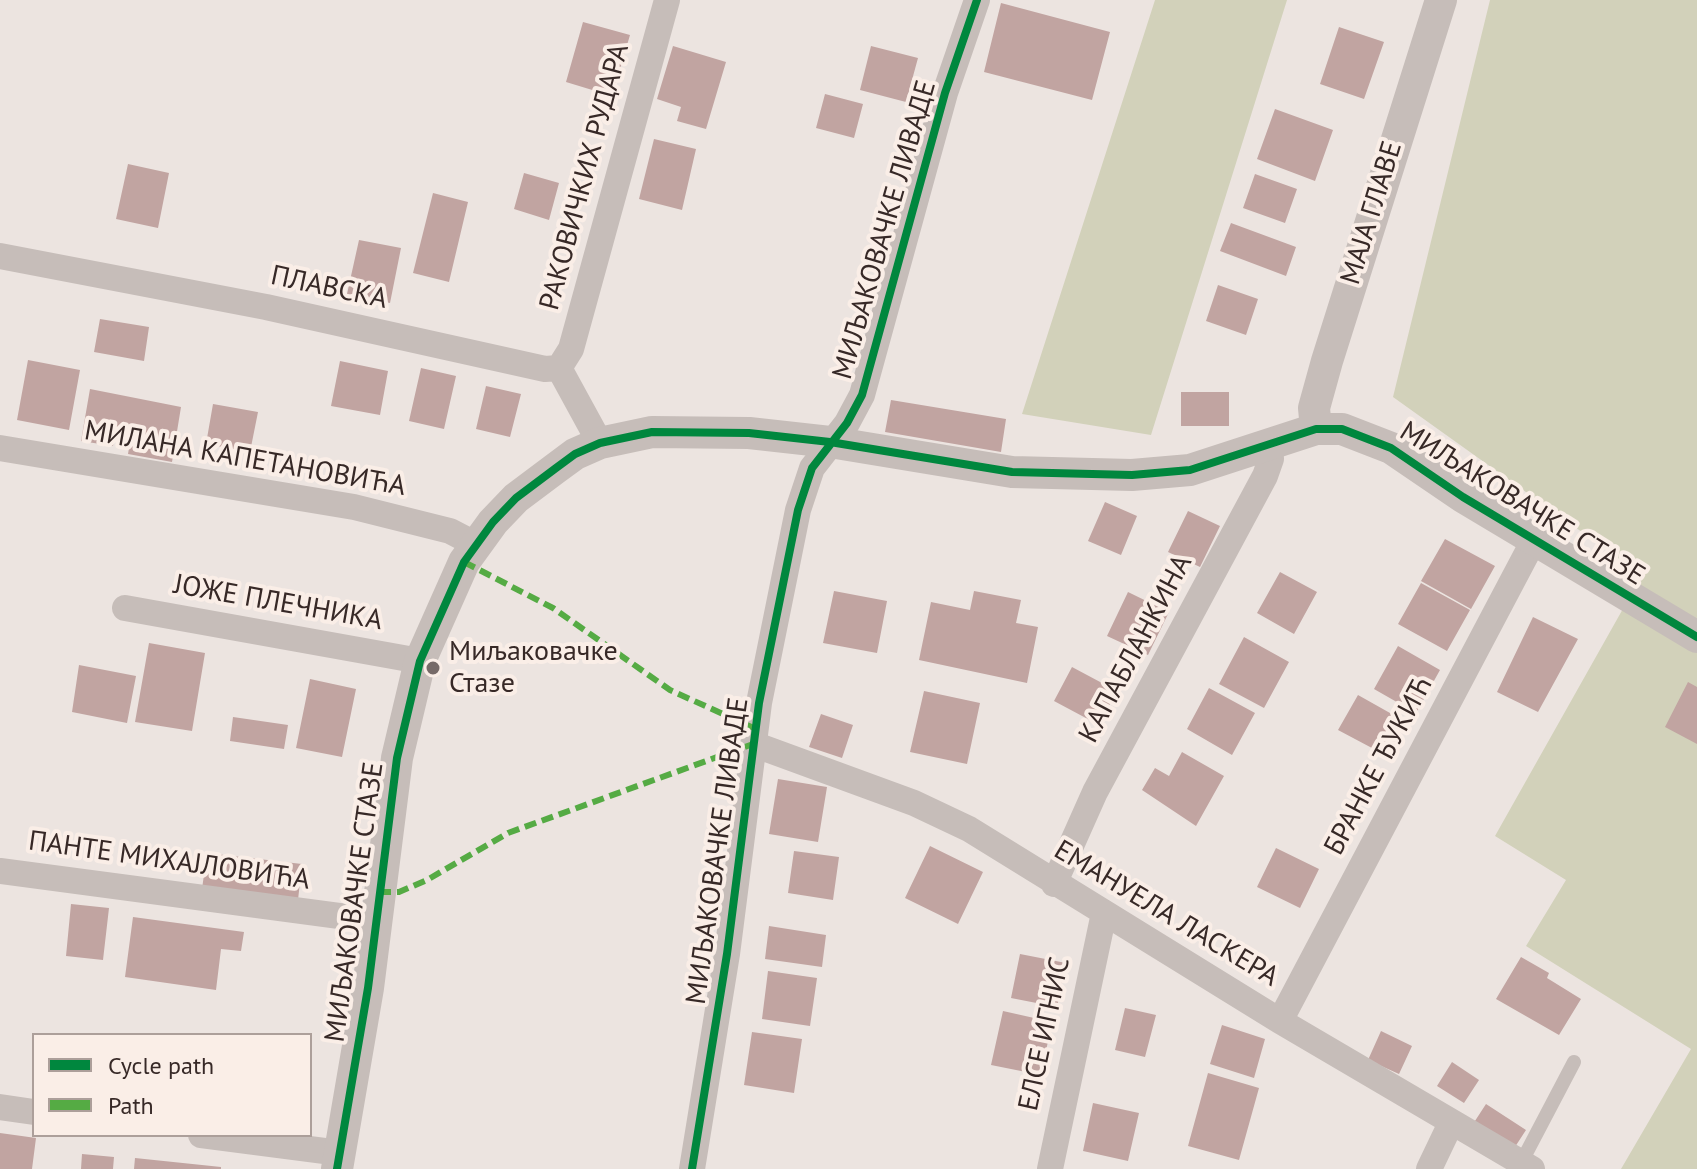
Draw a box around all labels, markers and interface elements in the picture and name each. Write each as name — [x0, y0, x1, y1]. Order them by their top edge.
street label: РАКОВИЧКИХ РУДАРА — [533, 40, 637, 314]
street label: МИЉАКОВАЧКЕ ЛИВАДЕ — [826, 77, 944, 383]
street label: МАЈА ГЛАВЕ — [1334, 137, 1410, 289]
street label: ПЛАВСКА — [268, 259, 390, 317]
street label: МИЛАНА КАПЕТАНОВИЋА — [82, 414, 408, 504]
street label: МИЉАКОВАЧКЕ СТАЗЕ — [1393, 415, 1651, 593]
street label: КАПАБЛАНКИНА — [1072, 549, 1200, 749]
street label: ЈОЖЕ ПЛЕЧНИКА — [171, 568, 385, 638]
place label: Миљаковачке Стазе — [449, 635, 618, 701]
marker: Миљаковачке Стазе — [424, 659, 442, 677]
street label: БРАНКЕ ЂУКИЋ — [1318, 671, 1440, 861]
street label: МИЉАКОВАЧКЕ ЛИВАДЕ — [680, 696, 756, 1006]
street label: МИЉАКОВАЧКЕ СТАЗЕ — [319, 760, 391, 1044]
street label: ПАНТЕ МИХАЈЛОВИЋА — [26, 825, 312, 897]
street label: ЕМАНУЕЛА ЛАСКЕРА — [1048, 834, 1284, 994]
street label: ЕЛСЕ ИГНИС — [1012, 954, 1078, 1114]
legend — [32, 1033, 312, 1137]
text: Cycle path — [108, 1050, 214, 1081]
text: Path — [108, 1090, 154, 1121]

